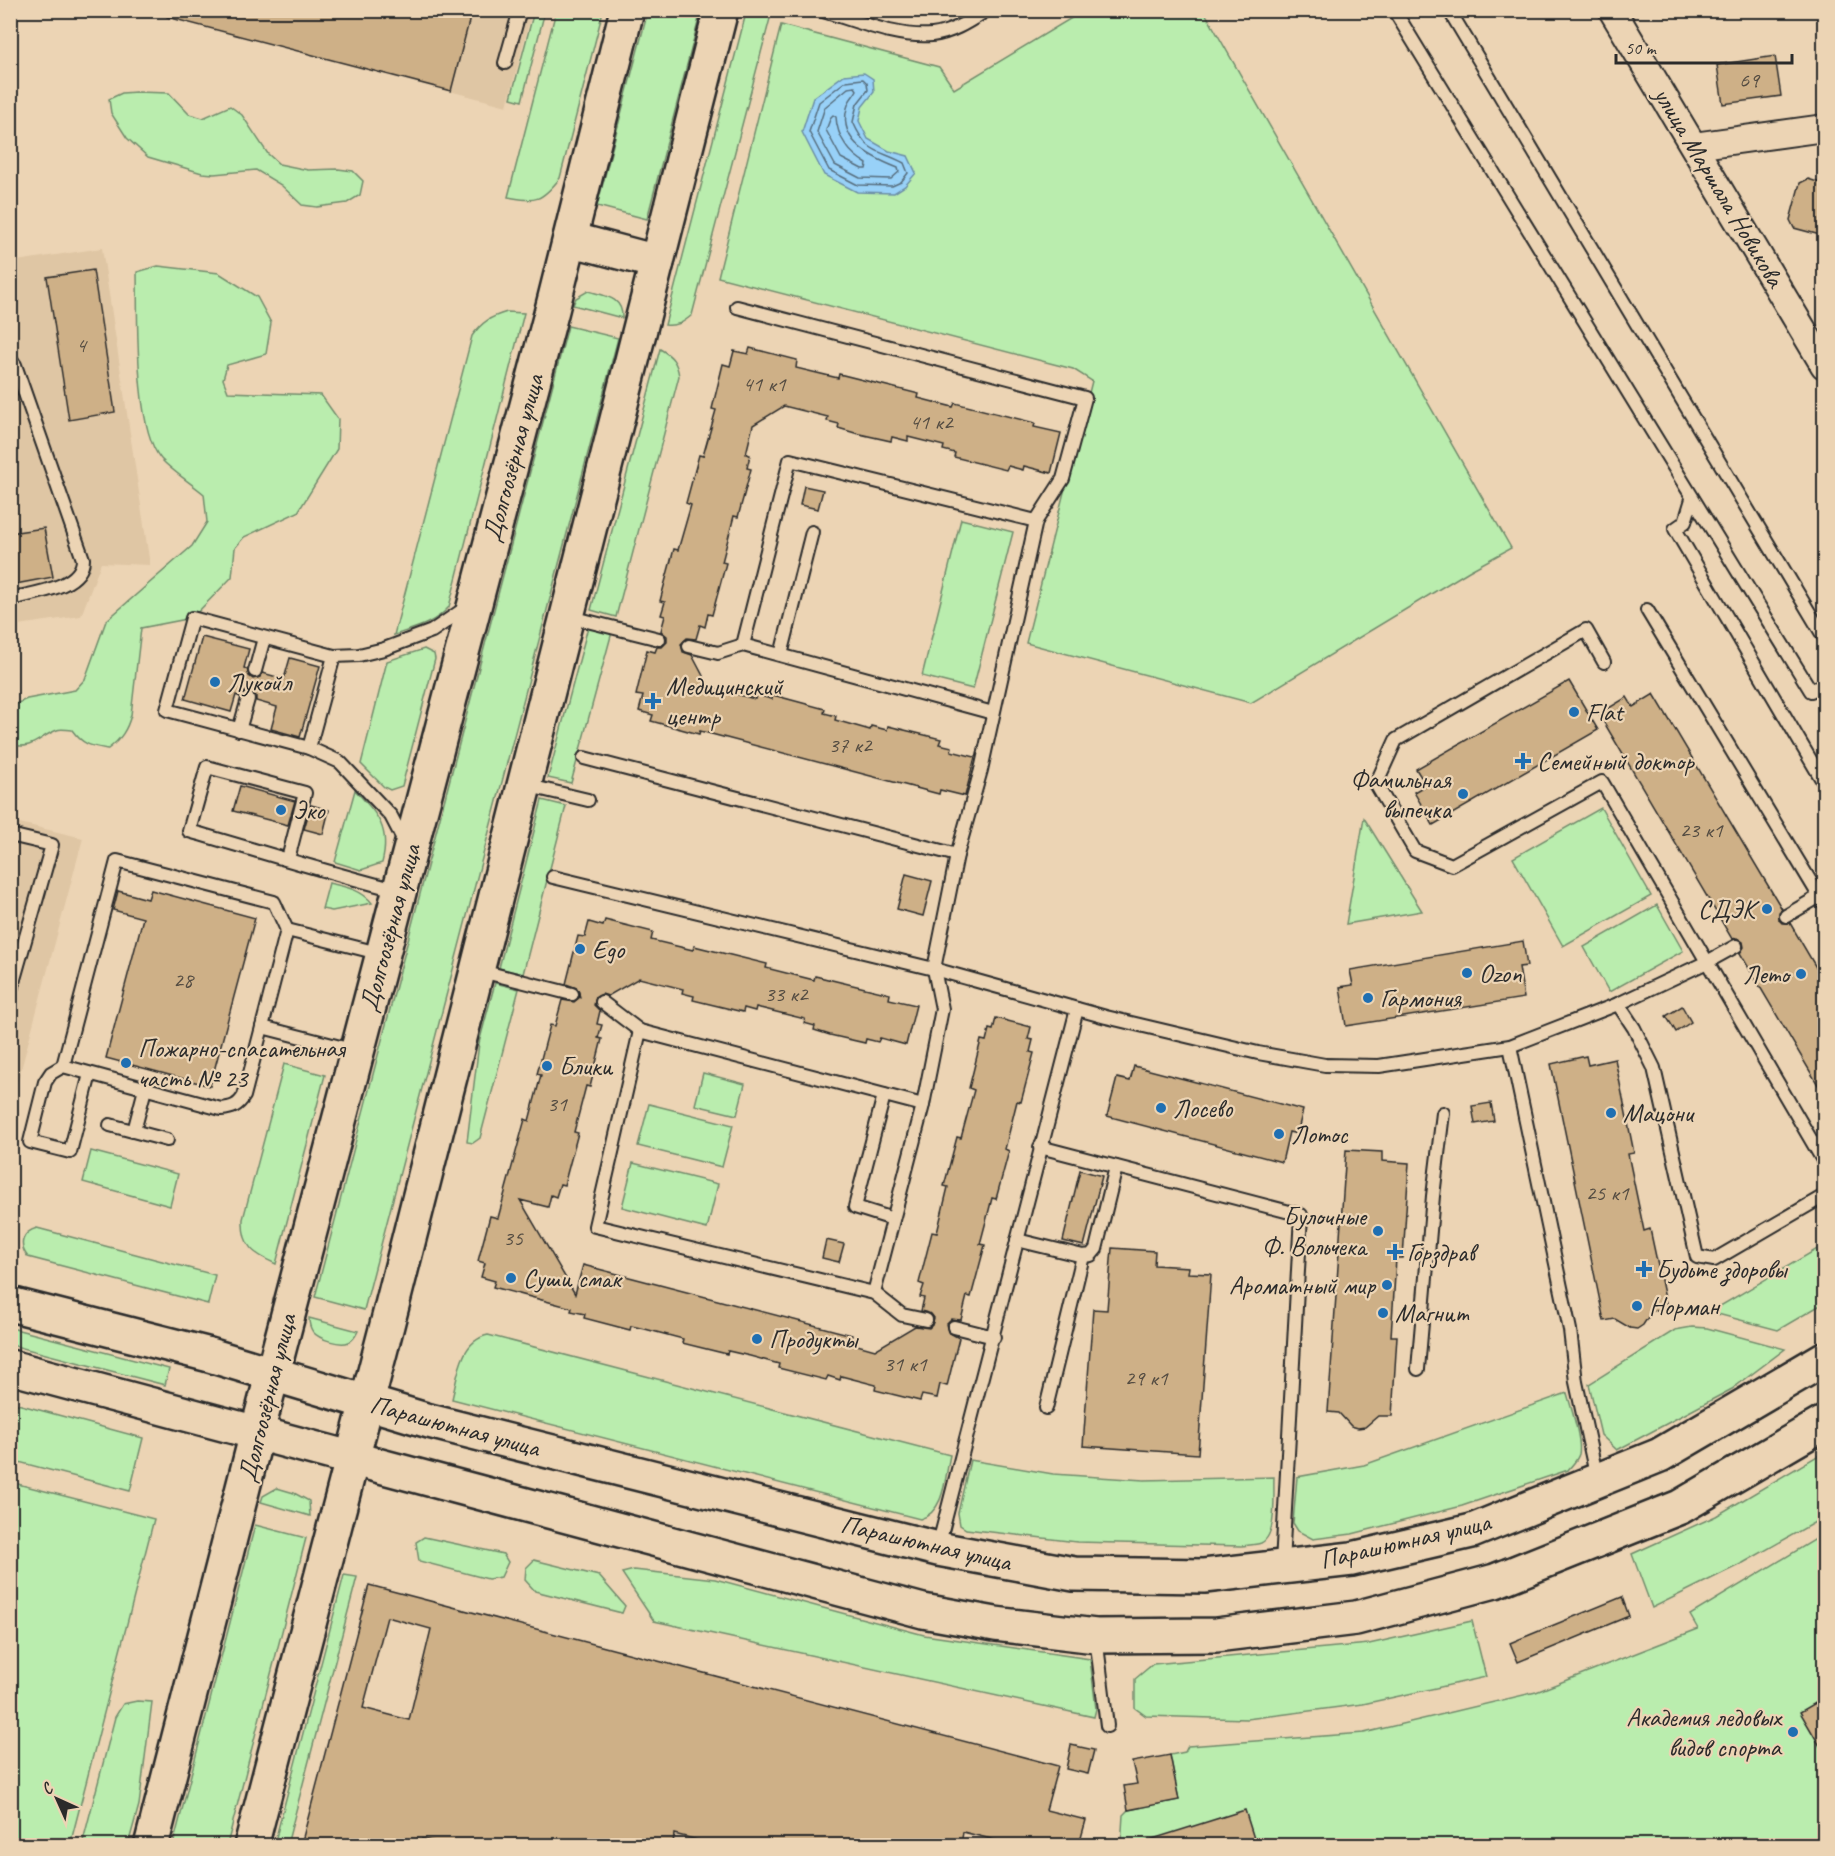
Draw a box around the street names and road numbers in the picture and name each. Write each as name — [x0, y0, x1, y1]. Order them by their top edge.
street label: улица Маршала Новикова — [1645, 79, 1793, 294]
street label: Долгоозёрная улица — [475, 369, 552, 545]
street label: Долгоозёрная улица — [352, 839, 429, 1015]
street label: Долгоозёрная улица — [230, 1309, 304, 1485]
street label: Парашютная улица — [367, 1388, 545, 1465]
street label: Парашютная улица — [1317, 1505, 1495, 1577]
street label: Парашютная улица — [838, 1507, 1016, 1579]

